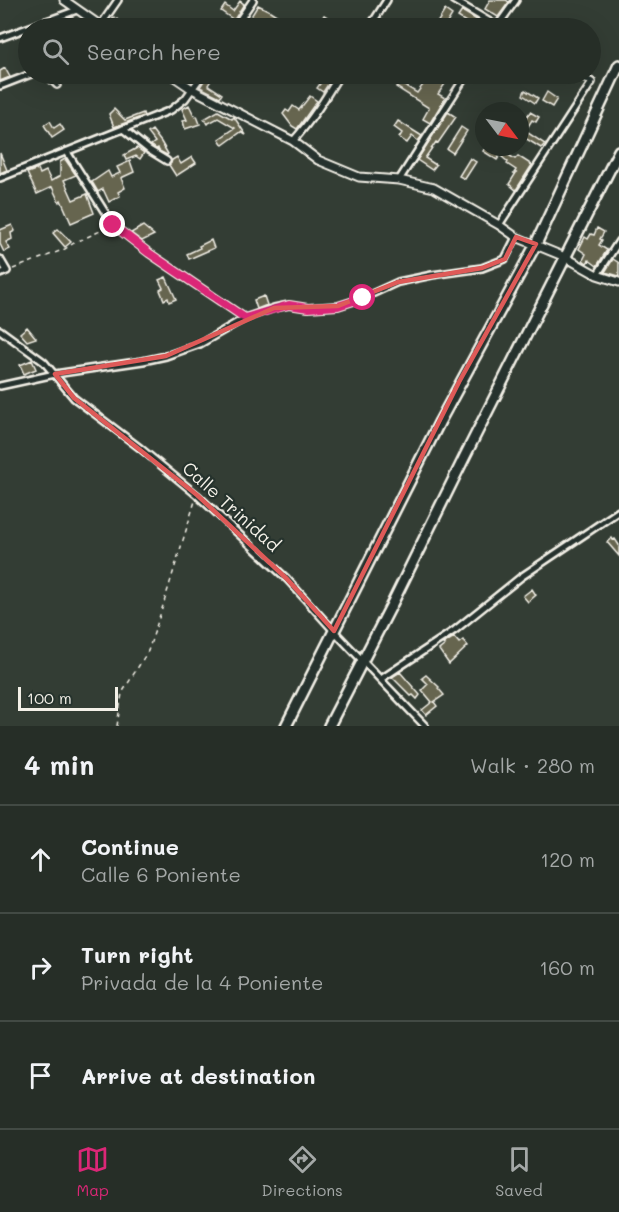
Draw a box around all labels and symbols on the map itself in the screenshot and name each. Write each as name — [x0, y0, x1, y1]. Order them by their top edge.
north arrow — [475, 102, 529, 156]
route end — [99, 211, 125, 237]
route start — [349, 284, 375, 310]
street label: Calle Trinidad — [178, 456, 286, 557]
scale bar — [18, 684, 118, 712]

